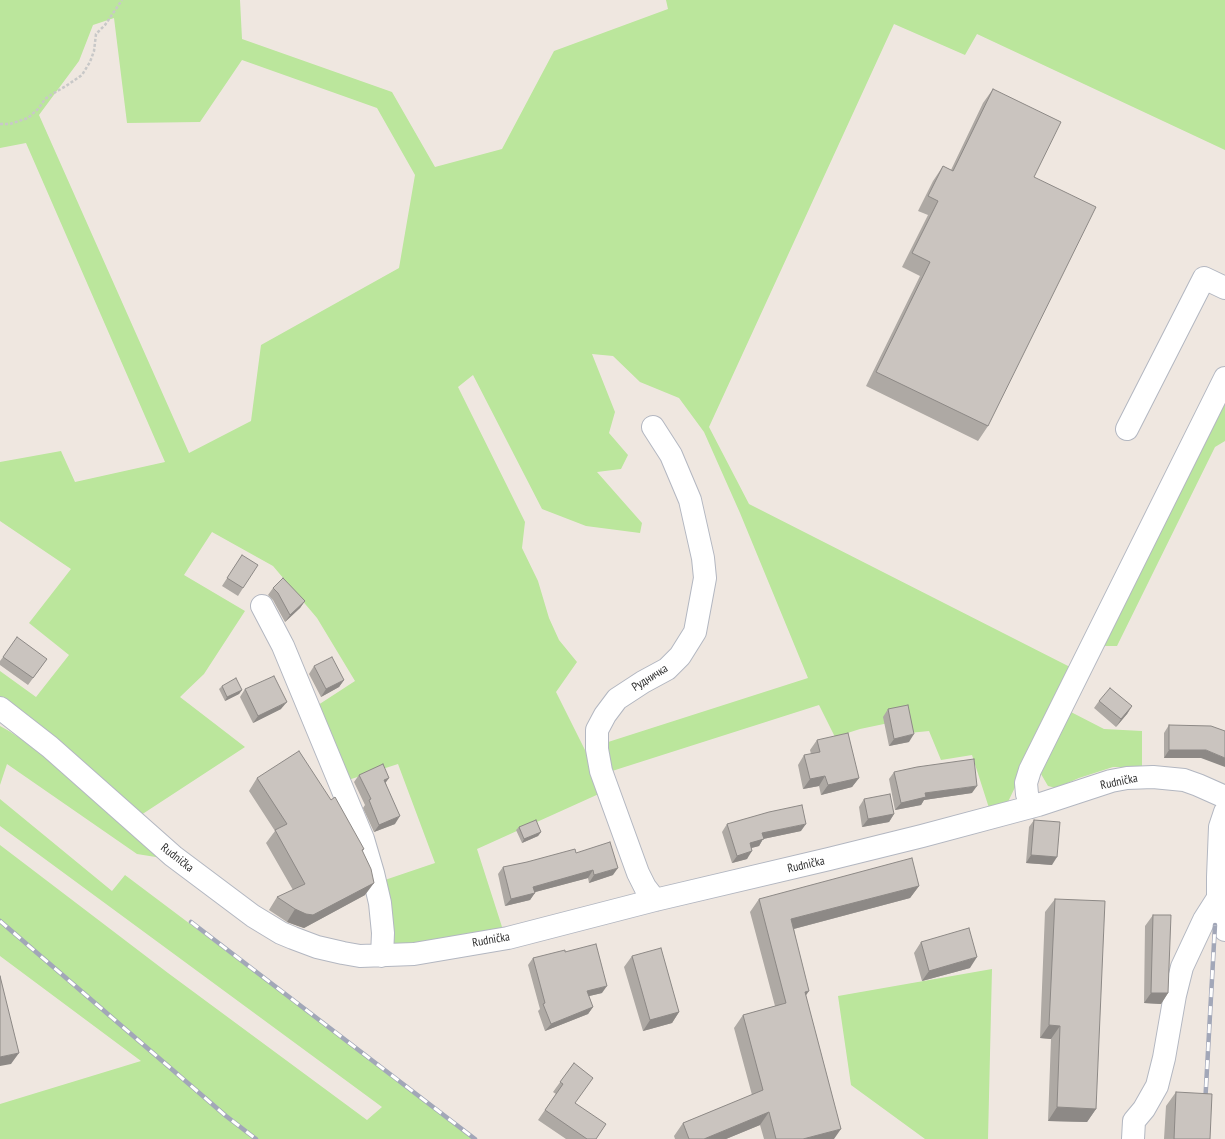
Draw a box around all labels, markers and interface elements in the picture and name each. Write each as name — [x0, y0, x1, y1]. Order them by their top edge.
street label: Рудничка — [629, 661, 671, 695]
street label: Rudnička — [1099, 771, 1139, 793]
street label: Rudnička — [158, 841, 196, 875]
street label: Rudnička — [786, 854, 826, 876]
street label: Rudnička — [471, 930, 511, 950]

